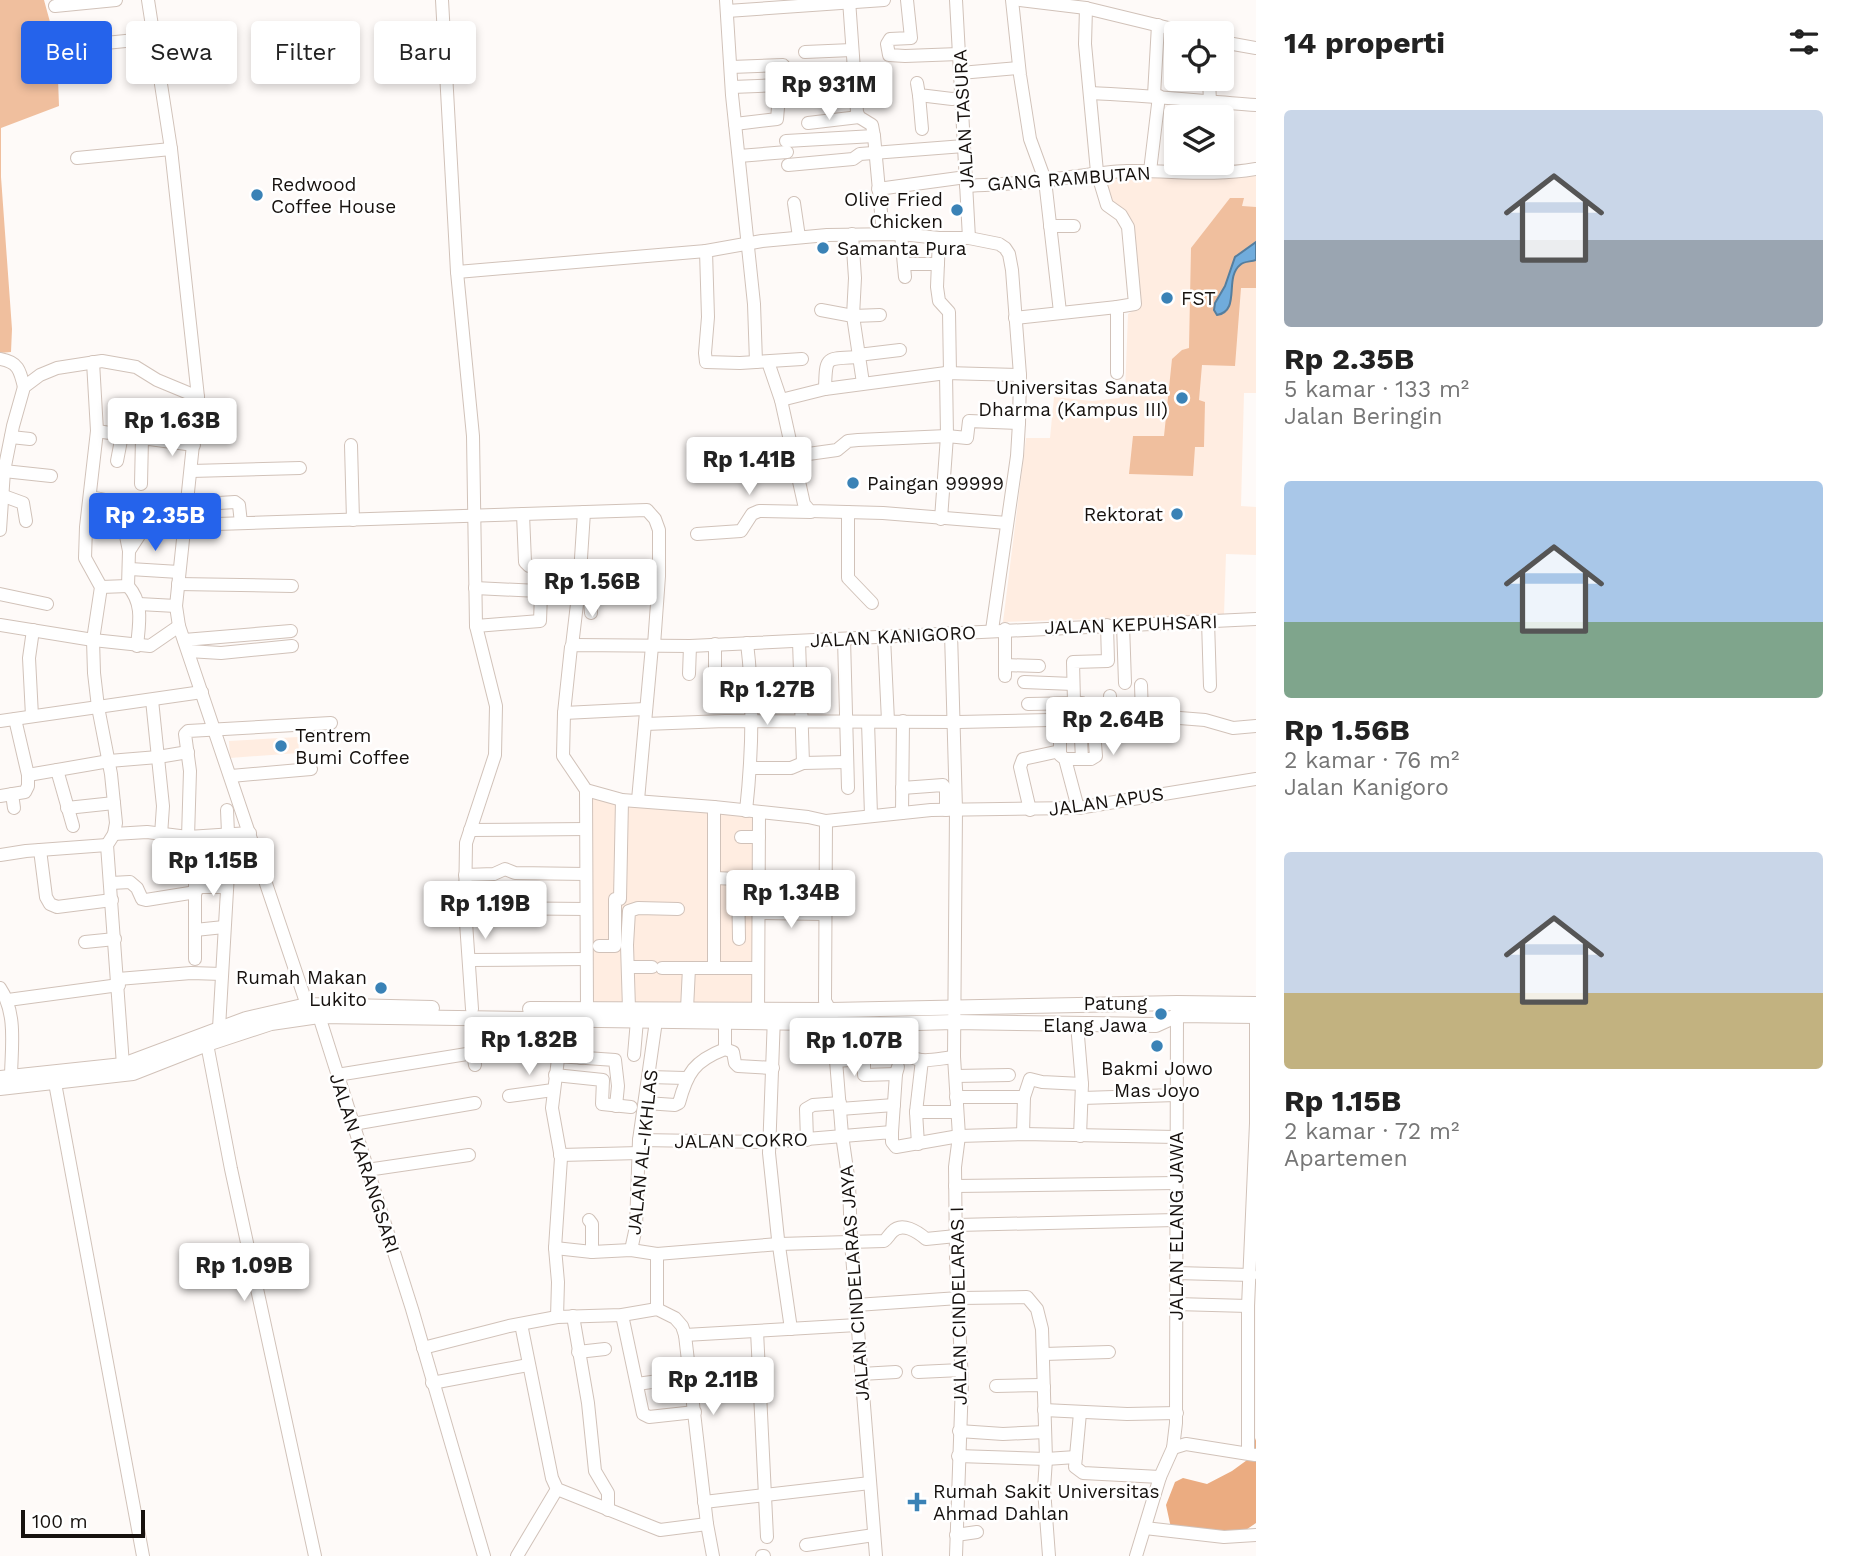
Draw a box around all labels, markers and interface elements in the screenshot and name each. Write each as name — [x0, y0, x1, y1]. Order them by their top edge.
chip: Beli — [21, 21, 112, 84]
chip: Sewa — [126, 21, 237, 84]
chip: Filter — [251, 21, 360, 84]
chip: Baru — [374, 21, 476, 84]
map controls — [1164, 21, 1234, 175]
button: locate — [1164, 21, 1234, 91]
icon: filters — [1785, 23, 1823, 61]
text: 14 properti — [1284, 25, 1445, 60]
street label: JALAN TASURA — [948, 48, 979, 189]
pin: Rp 931M — [764, 62, 894, 122]
text: Rp 931M — [781, 71, 877, 98]
button: layers — [1164, 105, 1234, 175]
icon: home — [1491, 155, 1617, 281]
street label: GANG RAMBUTAN — [986, 161, 1152, 196]
place label: Redwood Coffee House — [271, 173, 396, 218]
marker: Redwood Coffee House — [249, 187, 265, 203]
place label: Olive Fried Chicken — [844, 188, 943, 233]
marker: Olive Fried Chicken — [949, 202, 965, 218]
place label: Samanta Pura — [837, 237, 967, 260]
marker: Samanta Pura — [815, 240, 831, 256]
place label: FST — [1181, 287, 1216, 310]
marker: FST — [1159, 290, 1175, 306]
text: Rp 2.35B — [1284, 341, 1414, 376]
place label: Universitas Sanata Dharma (Kampus III) — [978, 376, 1168, 421]
text: 5 kamar · 133 m² — [1284, 376, 1469, 403]
marker: Universitas Sanata Dharma (Kampus III) — [1174, 390, 1190, 406]
pin: Rp 1.63B — [100, 398, 244, 458]
text: Jalan Beringin — [1284, 403, 1442, 430]
text: Rp 1.63B — [124, 407, 220, 434]
pin: Rp 1.41B — [677, 438, 821, 497]
text: Rp 1.41B — [702, 446, 796, 473]
place label: Paingan 99999 — [867, 472, 1004, 495]
marker: Paingan 99999 — [845, 475, 861, 491]
pin: Rp 2.35B — [83, 494, 227, 553]
text: Rp 2.35B — [105, 502, 205, 529]
place label: Rektorat — [1084, 503, 1163, 526]
marker: Rektorat — [1169, 506, 1185, 522]
icon: home — [1491, 526, 1617, 652]
pin: Rp 1.56B — [520, 560, 664, 619]
text: Rp 1.56B — [544, 568, 640, 595]
street label: JALAN KEPUHSARI — [1044, 610, 1218, 639]
street label: JALAN KANIGORO — [809, 621, 977, 652]
pin: Rp 1.27B — [695, 668, 839, 727]
text: Rp 1.27B — [719, 676, 815, 703]
pin: Rp 2.64B — [1041, 698, 1185, 757]
text: Rp 2.64B — [1062, 706, 1164, 733]
text: Rp 1.56B — [1284, 712, 1410, 747]
place label: Tentrem Bumi Coffee — [295, 724, 410, 769]
marker: Tentrem Bumi Coffee — [273, 738, 289, 754]
text: 2 kamar · 76 m² — [1284, 747, 1459, 774]
text: Jalan Kanigoro — [1284, 774, 1449, 801]
street label: JALAN APUS — [1047, 782, 1165, 821]
pin: Rp 1.15B — [141, 838, 285, 898]
text: Rp 1.15B — [168, 847, 258, 874]
pin: Rp 1.34B — [719, 870, 863, 930]
text: Rp 1.34B — [742, 879, 840, 906]
pin: Rp 1.19B — [413, 881, 557, 941]
text: Rp 1.19B — [440, 890, 530, 917]
icon: home — [1491, 897, 1617, 1023]
place label: Rumah Makan Lukito — [236, 966, 367, 1011]
marker: Rumah Makan Lukito — [373, 980, 389, 996]
place label: Patung Elang Jawa — [1043, 992, 1148, 1037]
marker: Patung Elang Jawa — [1153, 1006, 1169, 1022]
pin: Rp 1.82B — [457, 1018, 601, 1077]
pin: Rp 1.07B — [782, 1018, 926, 1078]
text: Rp 1.82B — [480, 1026, 578, 1053]
text: Rp 1.07B — [806, 1027, 902, 1054]
marker: Bakmi Jowo Mas Joyo — [1149, 1038, 1165, 1054]
place label: Bakmi Jowo Mas Joyo — [1101, 1057, 1213, 1102]
street label: JALAN AL-IKHLAS — [622, 1068, 663, 1236]
street label: JALAN KARANGSARI — [325, 1070, 404, 1256]
text: Rp 1.15B — [1284, 1083, 1401, 1118]
text: 2 kamar · 72 m² — [1284, 1118, 1459, 1145]
street label: JALAN COKRO — [674, 1128, 808, 1153]
street label: JALAN ELANG JAWA — [1165, 1131, 1188, 1321]
text: Apartemen — [1284, 1145, 1408, 1172]
street label: JALAN CINDELARAS JAYA — [835, 1164, 874, 1402]
street label: JALAN CINDELARAS I — [945, 1206, 972, 1406]
pin: Rp 1.09B — [172, 1244, 316, 1303]
text: Rp 1.09B — [195, 1252, 293, 1279]
pin: Rp 2.11B — [641, 1358, 785, 1417]
text: Rp 2.11B — [668, 1366, 758, 1393]
place label: Rumah Sakit Universitas Ahmad Dahlan — [933, 1480, 1159, 1525]
marker: Rumah Sakit Universitas Ahmad Dahlan — [907, 1492, 927, 1512]
scale bar — [21, 1507, 145, 1539]
text: 100 m — [32, 1510, 88, 1533]

